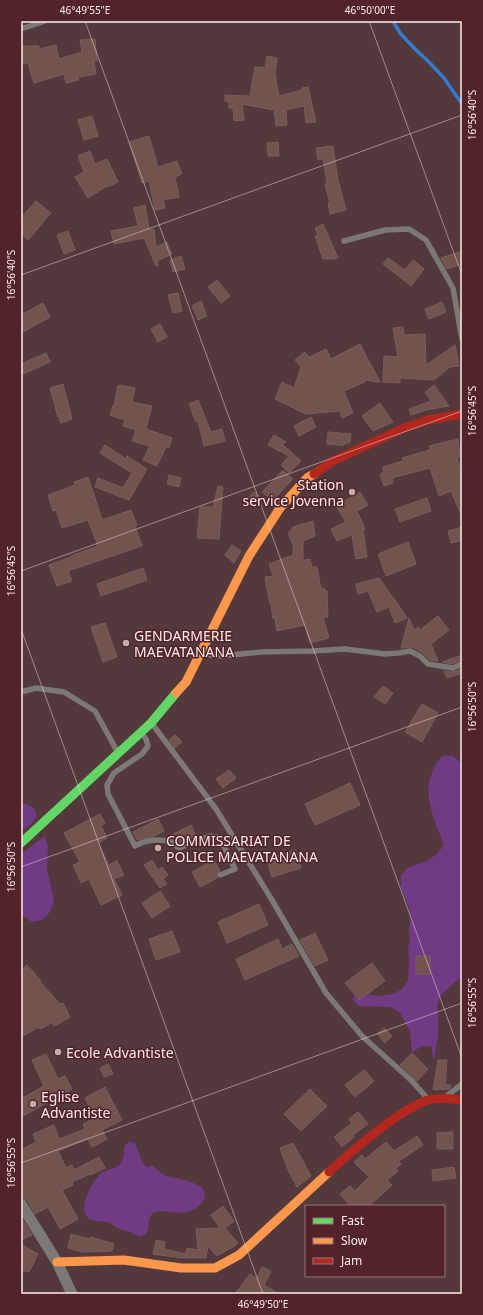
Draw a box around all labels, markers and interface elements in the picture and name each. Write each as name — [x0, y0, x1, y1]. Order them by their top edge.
text: 46°49'55"E — [60, 3, 110, 17]
text: 46°50'00"E — [345, 3, 395, 17]
text: 16°56'40"S — [465, 89, 479, 140]
text: 16°56'40"S — [4, 249, 18, 300]
text: 16°56'45"S — [465, 385, 479, 436]
place label: Station service Jovenna — [242, 475, 344, 510]
marker: Station service Jovenna — [347, 487, 357, 497]
text: 16°56'45"S — [4, 545, 18, 596]
place label: GENDARMERIE MAEVATANANA — [134, 626, 234, 661]
marker: GENDARMERIE MAEVATANANA — [121, 638, 131, 648]
text: 16°56'50"S — [465, 681, 479, 732]
place label: COMMISSARIAT DE POLICE MAEVATANANA — [166, 831, 318, 866]
text: 16°56'50"S — [4, 841, 18, 892]
marker: COMMISSARIAT DE POLICE MAEVATANANA — [153, 843, 163, 853]
text: 16°56'55"S — [465, 977, 479, 1028]
place label: Ecole Advantiste — [66, 1043, 174, 1062]
marker: Ecole Advantiste — [53, 1047, 63, 1057]
place label: Eglise Advantiste — [41, 1087, 111, 1122]
marker: Eglise Advantiste — [28, 1099, 38, 1109]
text: 16°56'55"S — [4, 1137, 18, 1188]
legend — [305, 1205, 445, 1277]
text: Fast — [341, 1212, 365, 1229]
text: Slow — [341, 1232, 368, 1249]
text: Jam — [340, 1252, 362, 1269]
text: 46°49'50"E — [238, 1297, 288, 1311]

